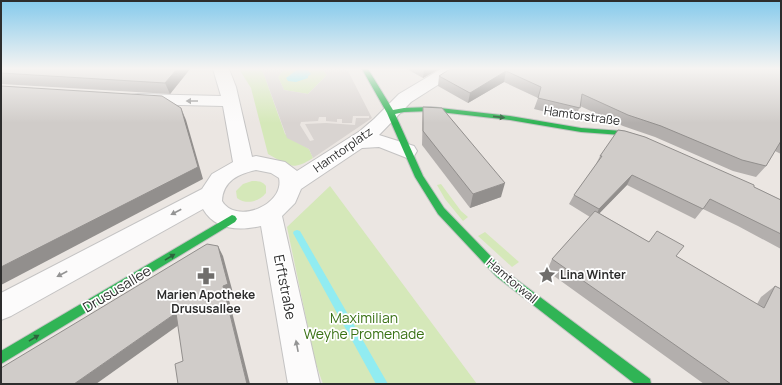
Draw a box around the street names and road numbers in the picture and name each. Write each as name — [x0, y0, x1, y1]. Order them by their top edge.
street label: Hamtorstraße — [543, 102, 621, 129]
street label: Hamtorplatz — [310, 123, 376, 176]
street label: Erftstraße — [270, 253, 301, 321]
street label: Hamtorwall — [483, 254, 542, 307]
street label: Drususallee — [79, 261, 154, 316]

